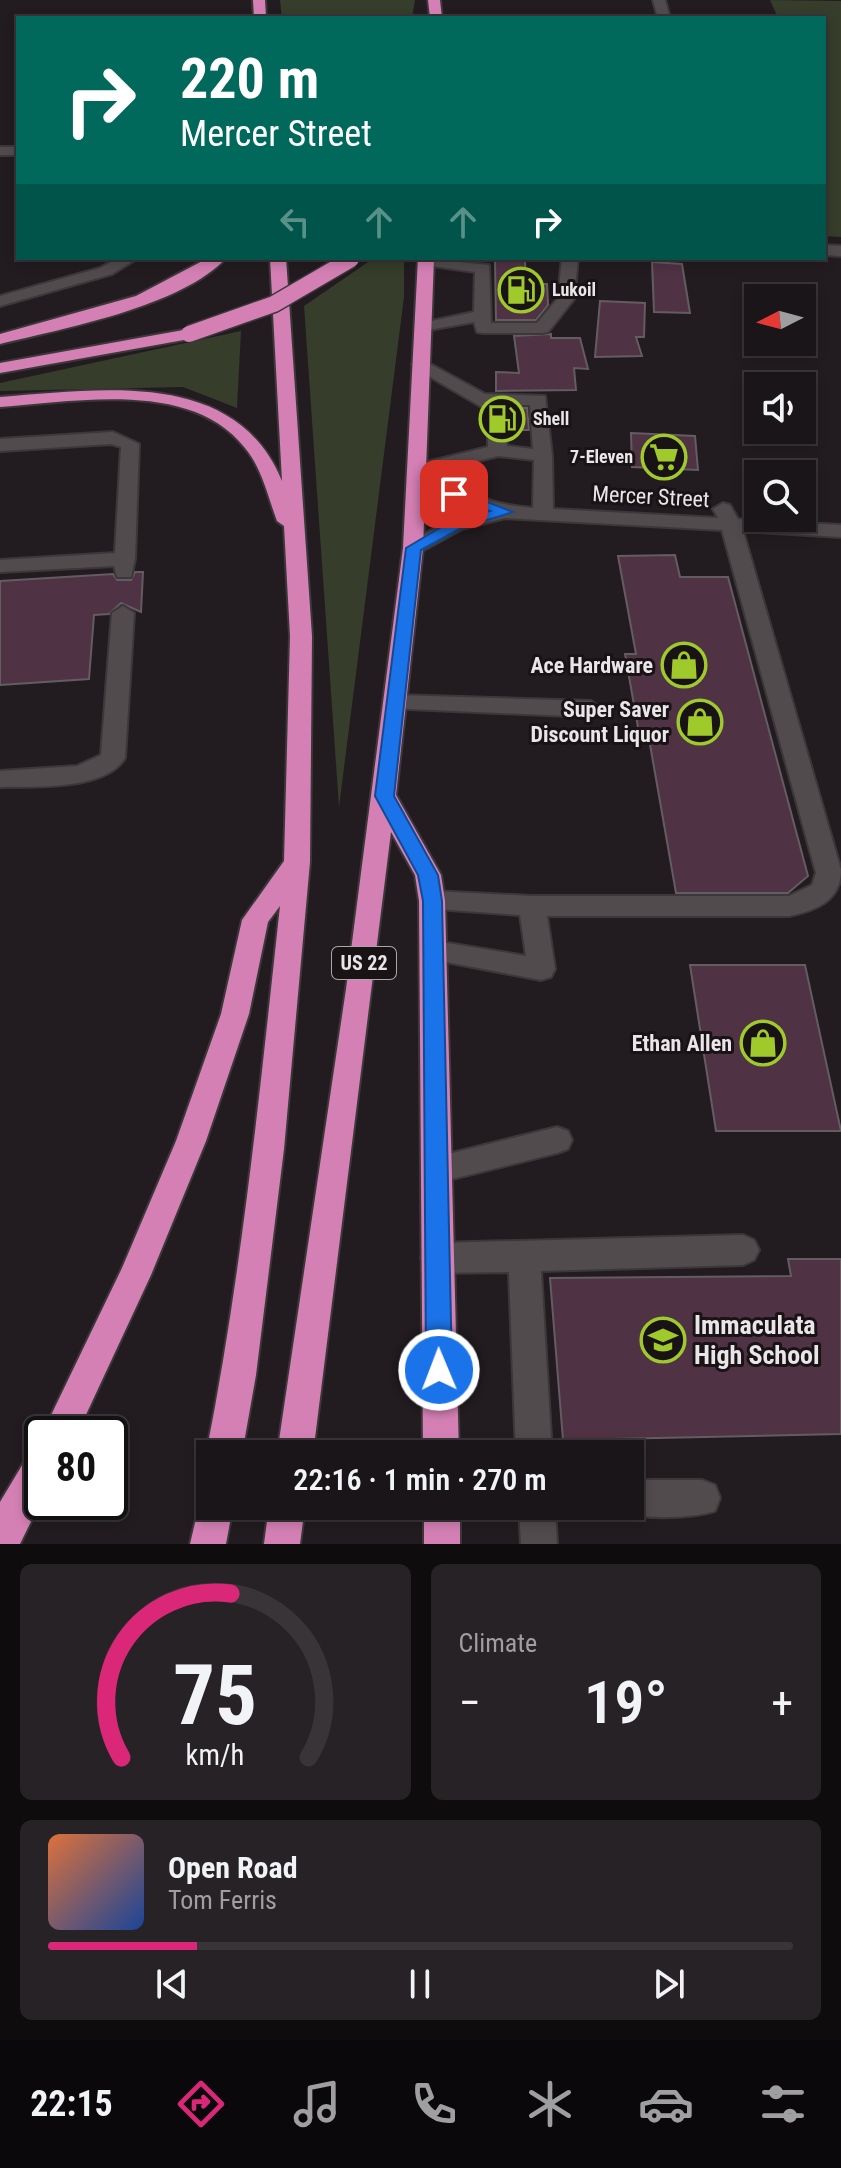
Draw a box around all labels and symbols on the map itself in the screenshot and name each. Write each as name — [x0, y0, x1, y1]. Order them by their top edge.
fuel station icon: Lukoil — [497, 266, 545, 314]
place label: Lukoil — [552, 279, 596, 300]
north arrow — [744, 284, 816, 356]
fuel station icon: Shell — [478, 395, 526, 443]
place label: Shell — [533, 408, 569, 429]
supermarket icon: 7-Eleven — [640, 433, 688, 481]
place label: 7-Eleven — [570, 446, 633, 467]
pin — [420, 460, 488, 528]
street label: Mercer Street — [592, 481, 710, 512]
shop icon: Ace Hardware — [660, 641, 708, 689]
place label: Ace Hardware — [530, 653, 653, 678]
place label: Super Saver Discount Liquor — [530, 697, 669, 747]
shop icon: Super Saver Discount Liquor — [676, 698, 724, 746]
road number: US 22 — [332, 947, 396, 979]
shop icon: Ethan Allen — [739, 1019, 787, 1067]
place label: Ethan Allen — [632, 1031, 732, 1056]
place label: Immaculata High School — [694, 1310, 820, 1370]
school or university icon: Immaculata High School — [639, 1316, 687, 1364]
position arrow — [397, 1328, 481, 1412]
speed limit sign: 80 — [24, 1416, 128, 1520]

